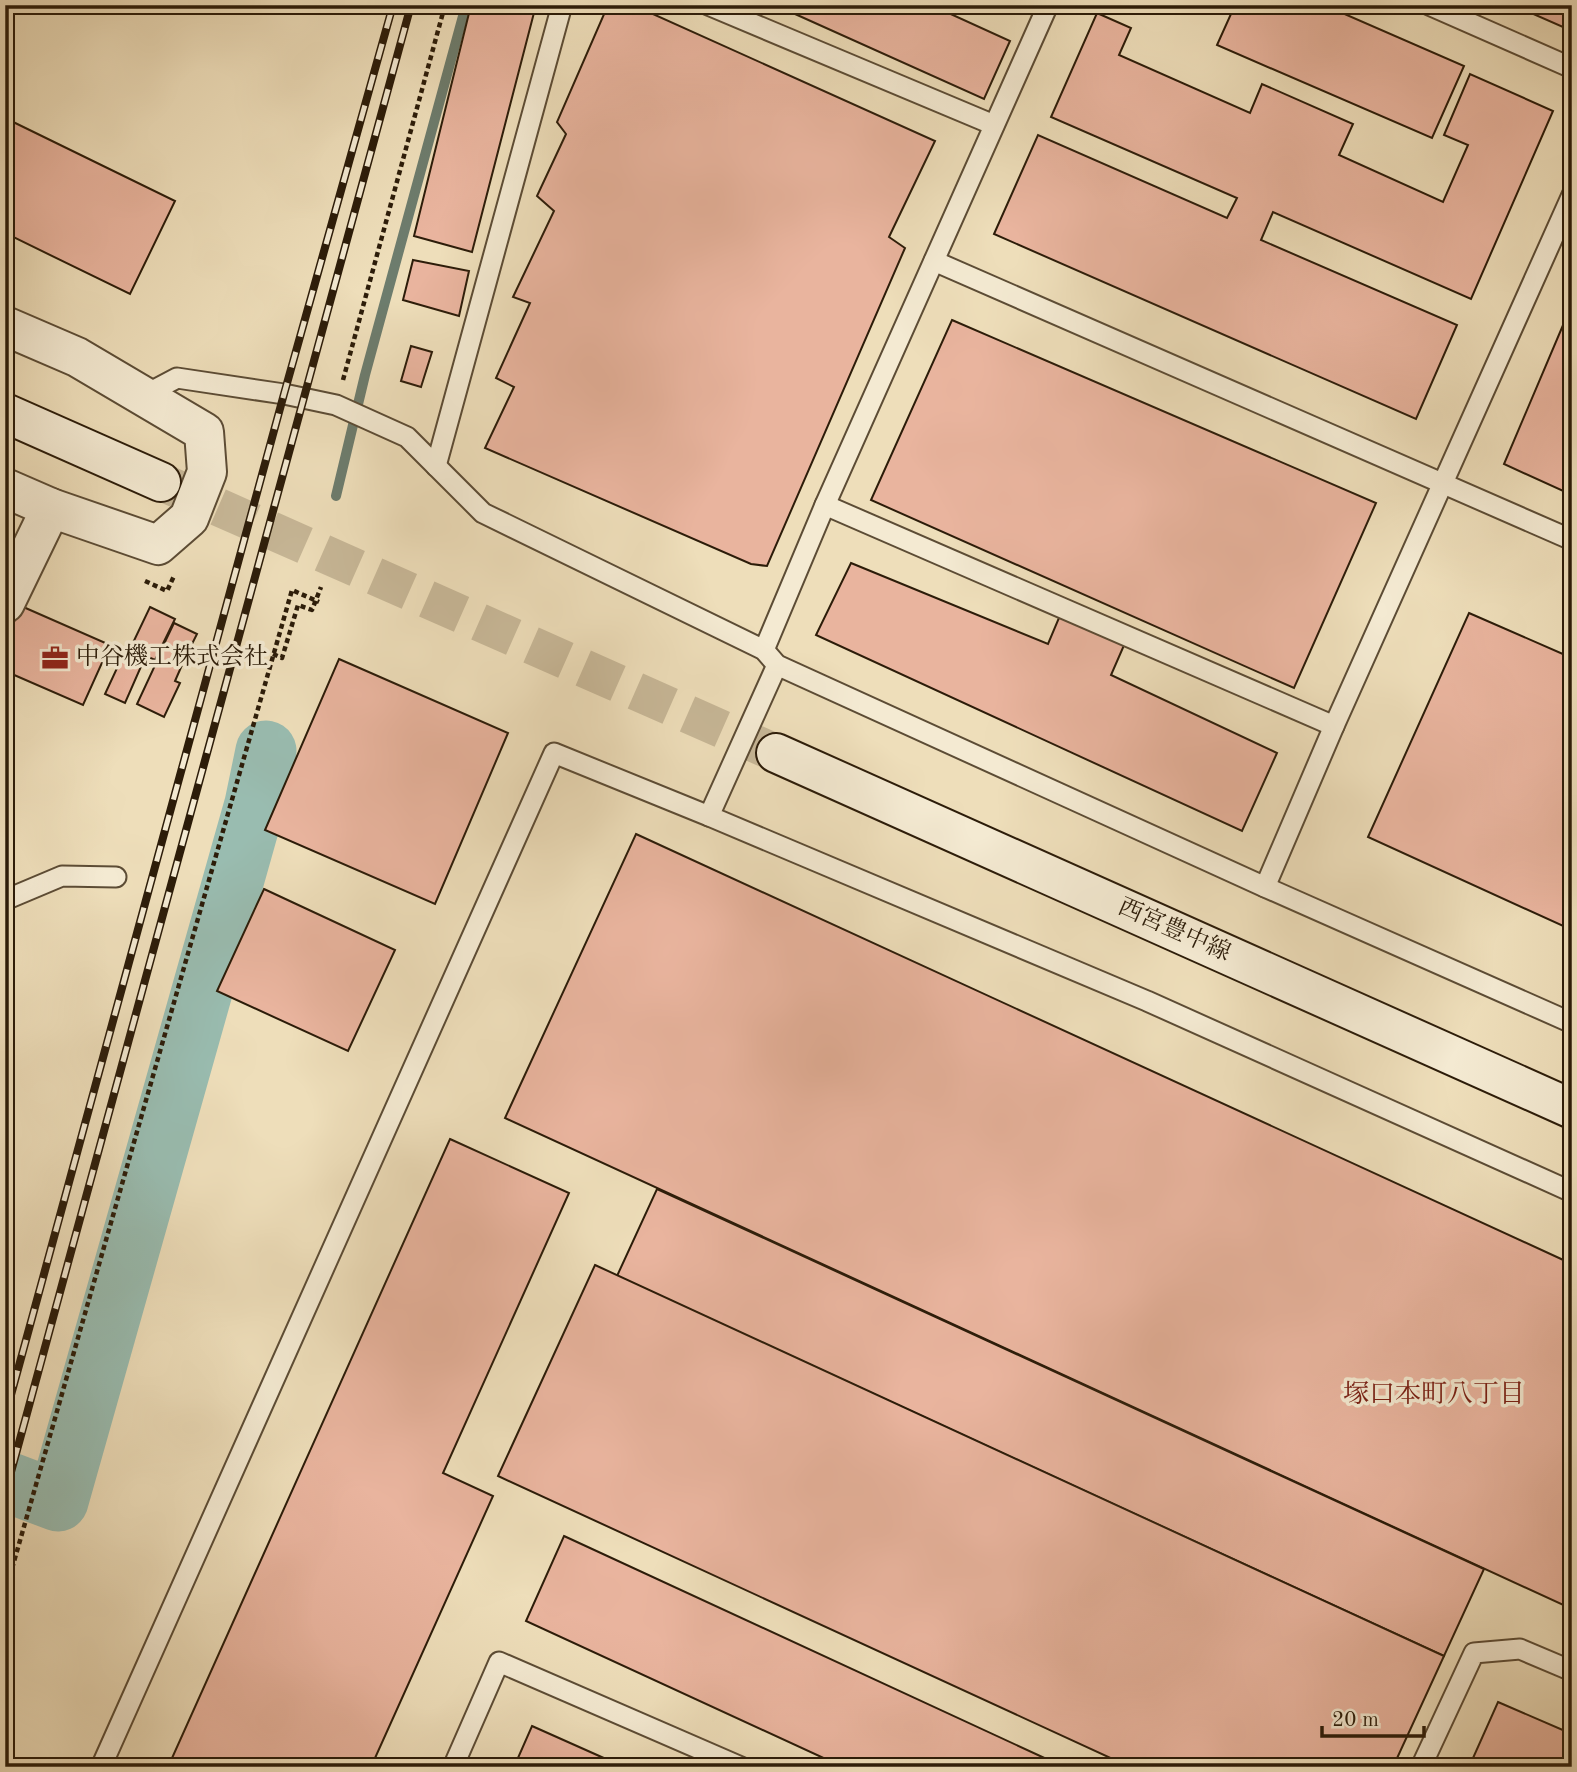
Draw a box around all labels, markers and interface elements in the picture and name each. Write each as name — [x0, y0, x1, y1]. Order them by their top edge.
office icon: 中谷機工株式会社 — [40, 643, 70, 673]
place label: 中谷機工株式会社 — [76, 643, 268, 670]
street label: 西宮豊中線 — [1114, 893, 1235, 966]
district label: 塚口本町八丁目 — [1343, 1380, 1525, 1408]
scale bar — [1322, 1695, 1423, 1739]
text: 20 m — [1332, 1710, 1379, 1731]

